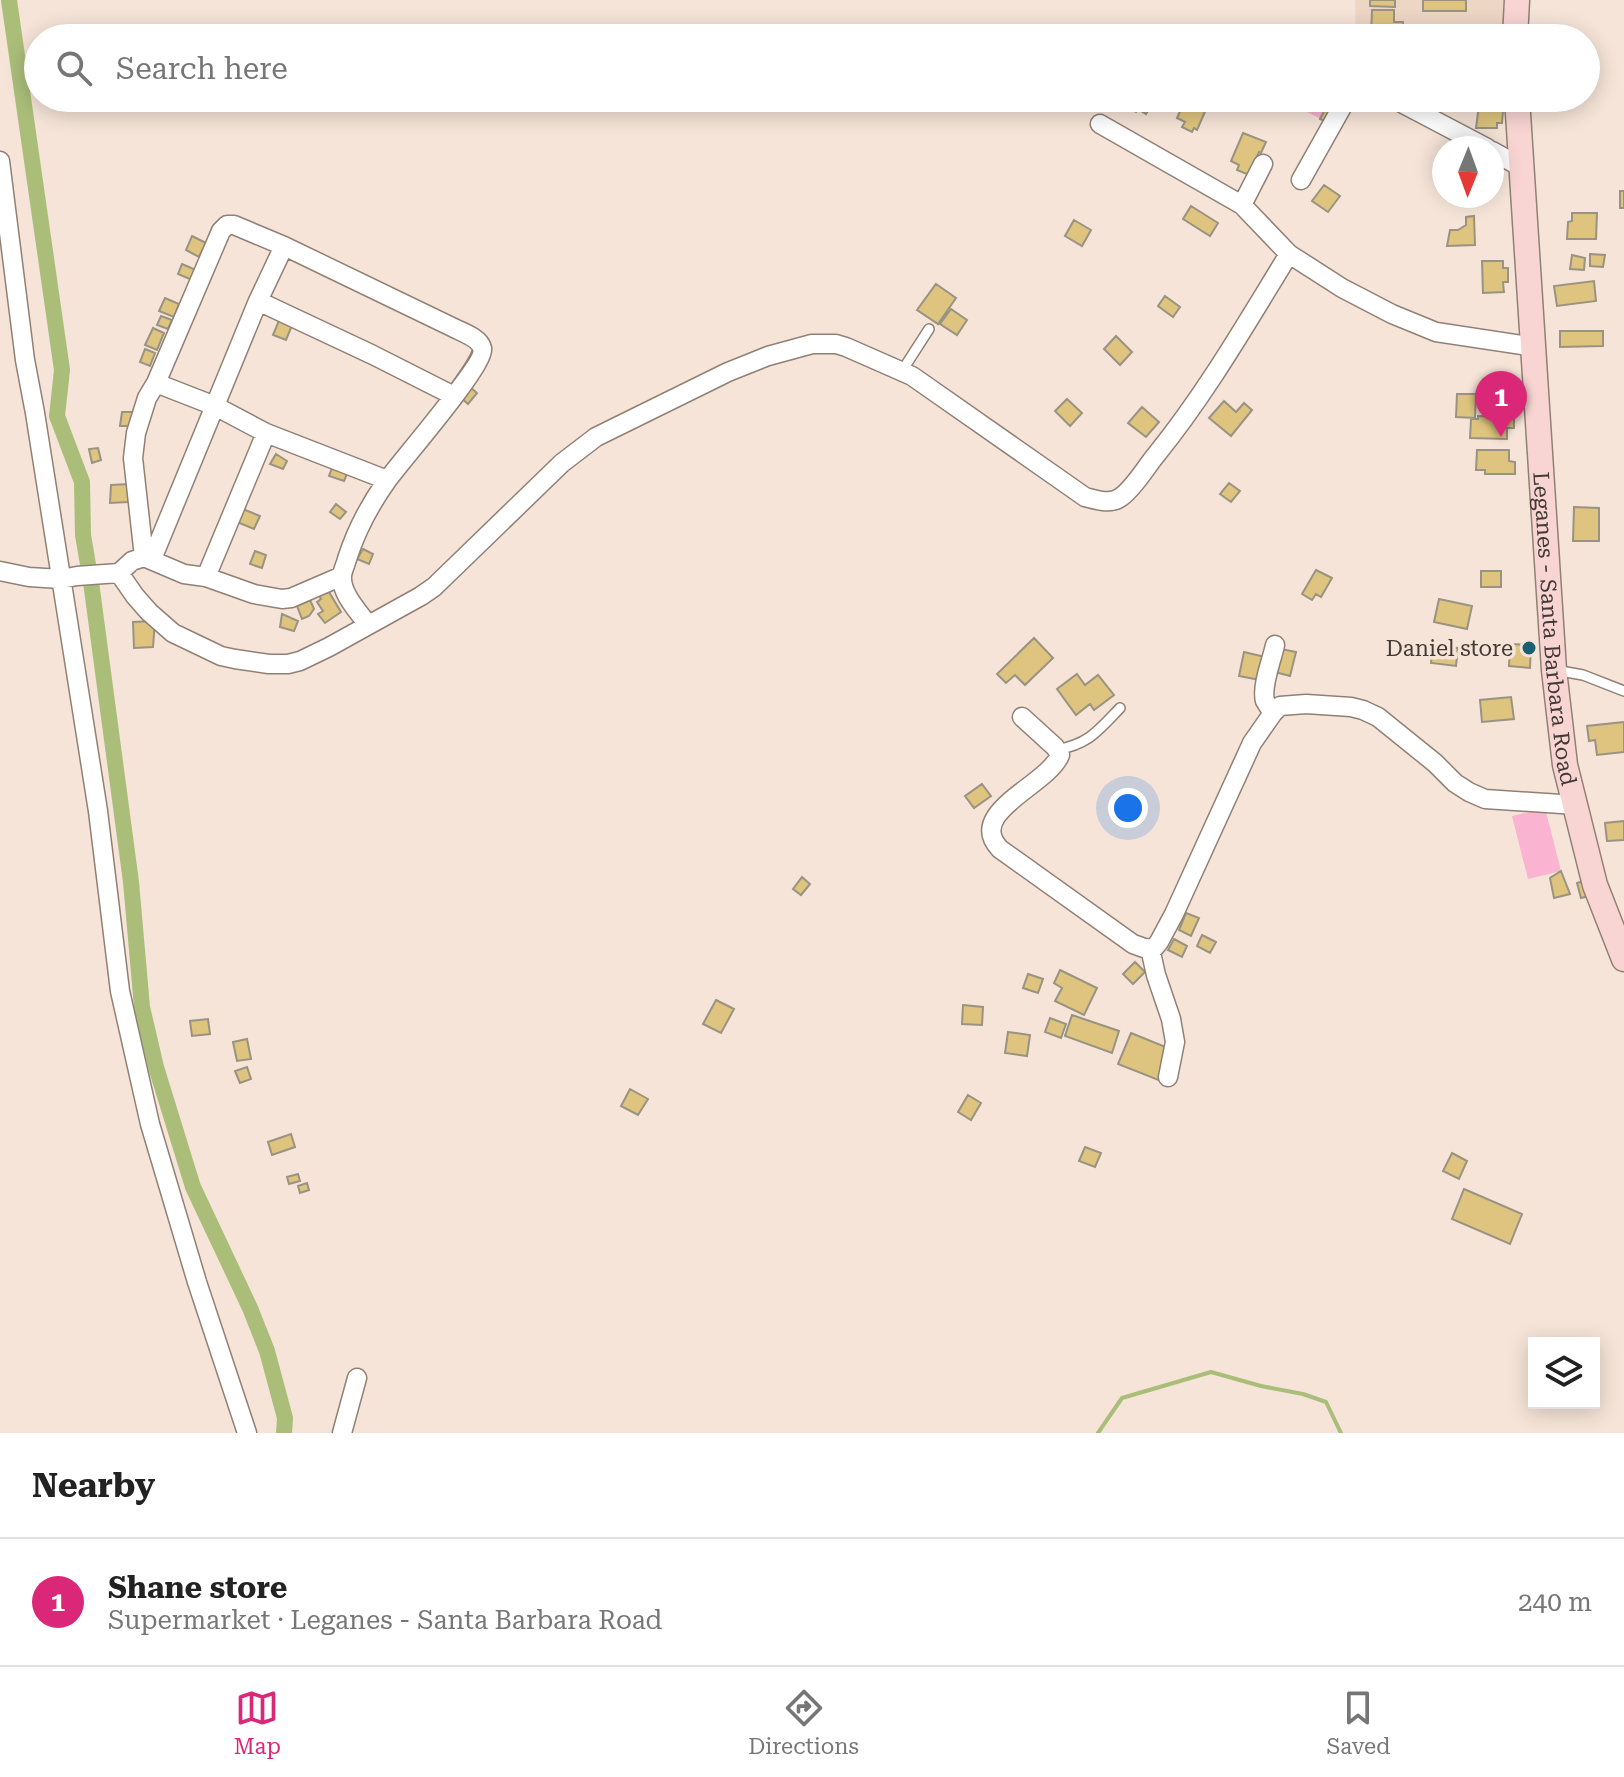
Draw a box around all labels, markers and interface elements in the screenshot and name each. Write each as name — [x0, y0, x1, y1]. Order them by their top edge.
search box — [24, 24, 1600, 112]
icon: search — [52, 46, 96, 90]
text: Search here — [116, 51, 288, 86]
north arrow — [1432, 136, 1504, 208]
pin: 1 — [1475, 371, 1527, 437]
street label: Leganes - Santa Barbara Road — [1528, 471, 1582, 788]
place label: Daniel store — [1386, 636, 1513, 661]
marker: Daniel store — [1520, 639, 1538, 657]
your location — [1108, 788, 1148, 828]
map controls — [1528, 1337, 1600, 1409]
button: layers — [1528, 1337, 1600, 1409]
text: Nearby — [32, 1465, 155, 1505]
text: Shane store — [108, 1570, 287, 1605]
text: 1 — [51, 1587, 65, 1617]
text: 240 m — [1518, 1587, 1592, 1617]
text: Supermarket · Leganes - Santa Barbara Road — [108, 1605, 662, 1635]
tab: Map — [234, 1686, 281, 1759]
tab: Directions — [748, 1686, 859, 1759]
tab: Saved — [1326, 1686, 1390, 1759]

